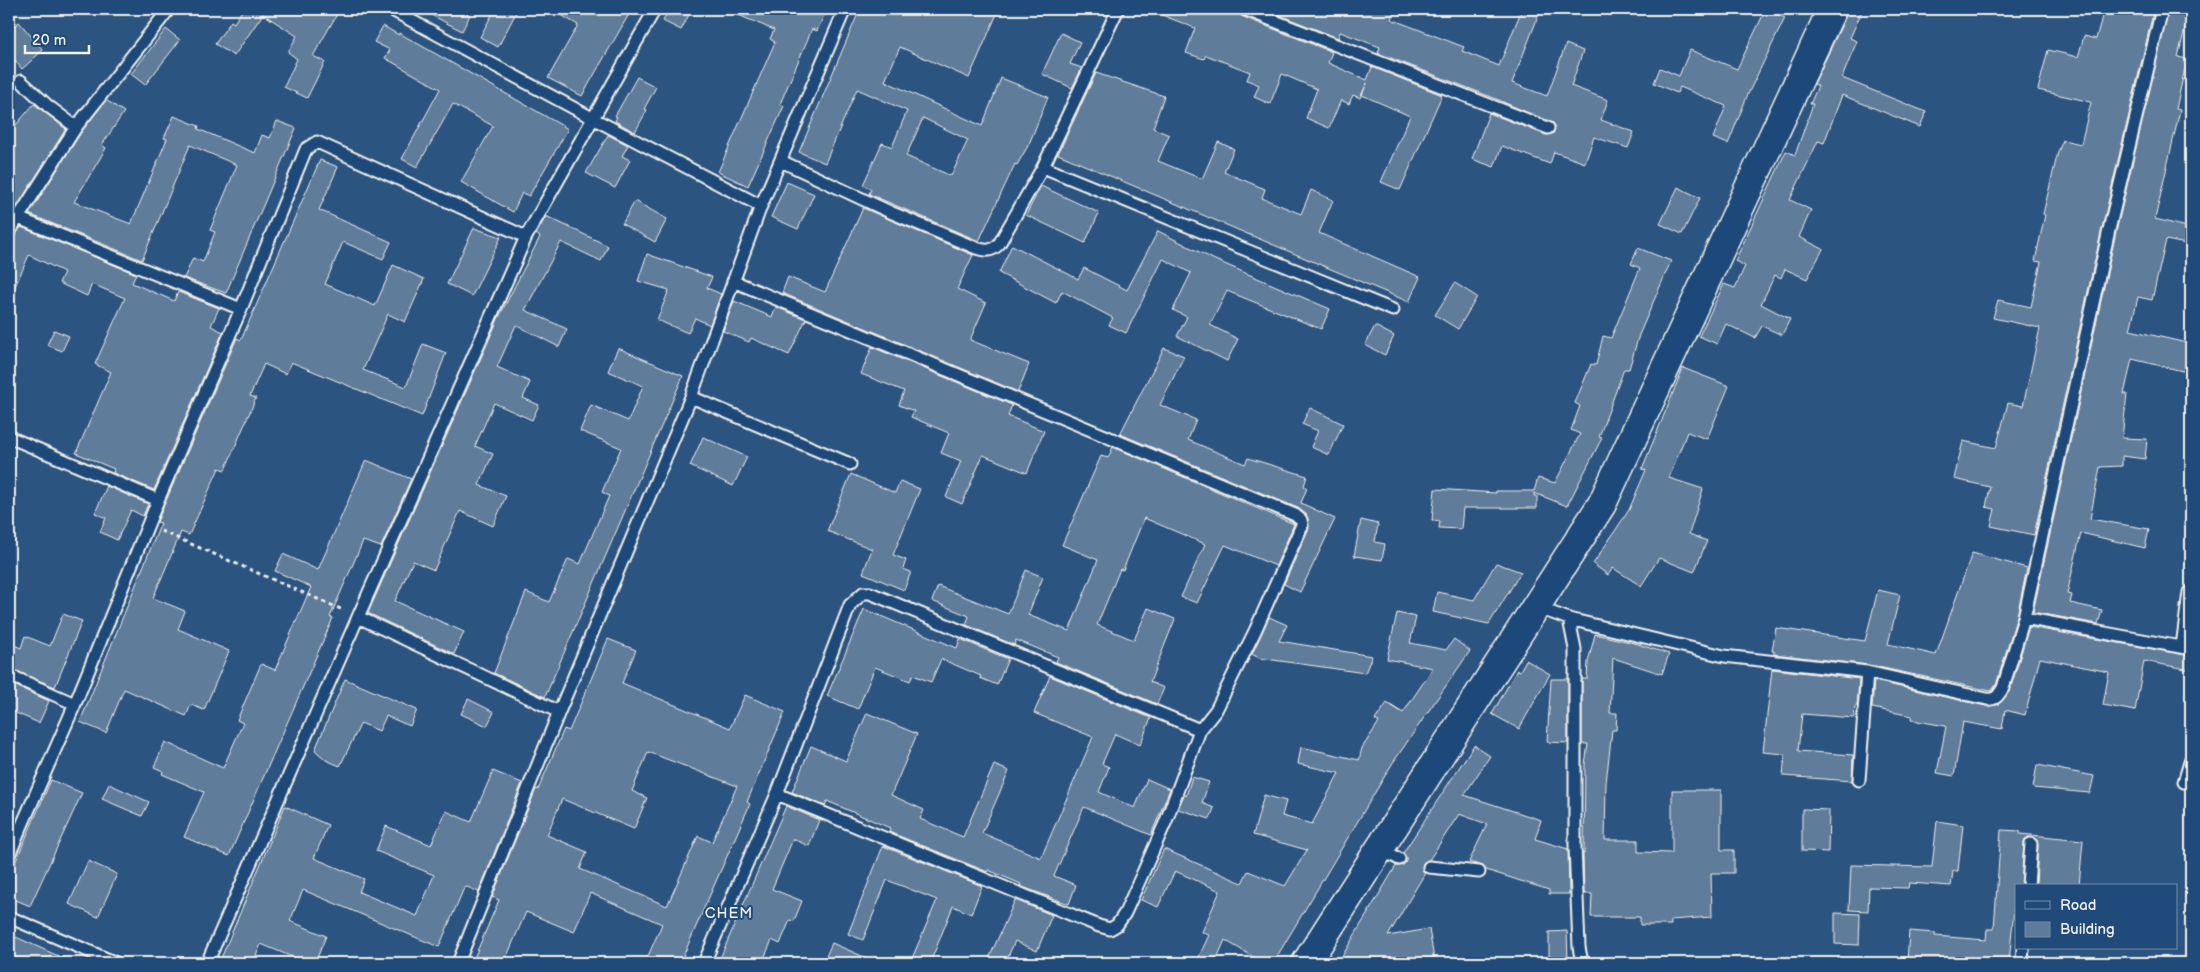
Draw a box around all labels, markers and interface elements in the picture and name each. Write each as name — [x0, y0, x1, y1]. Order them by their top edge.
scale bar — [25, 22, 89, 54]
text: 20 m — [32, 31, 66, 50]
legend — [2015, 884, 2178, 950]
text: Road — [2060, 896, 2096, 915]
district label: CHEM — [705, 904, 753, 923]
text: Building — [2060, 920, 2115, 939]

